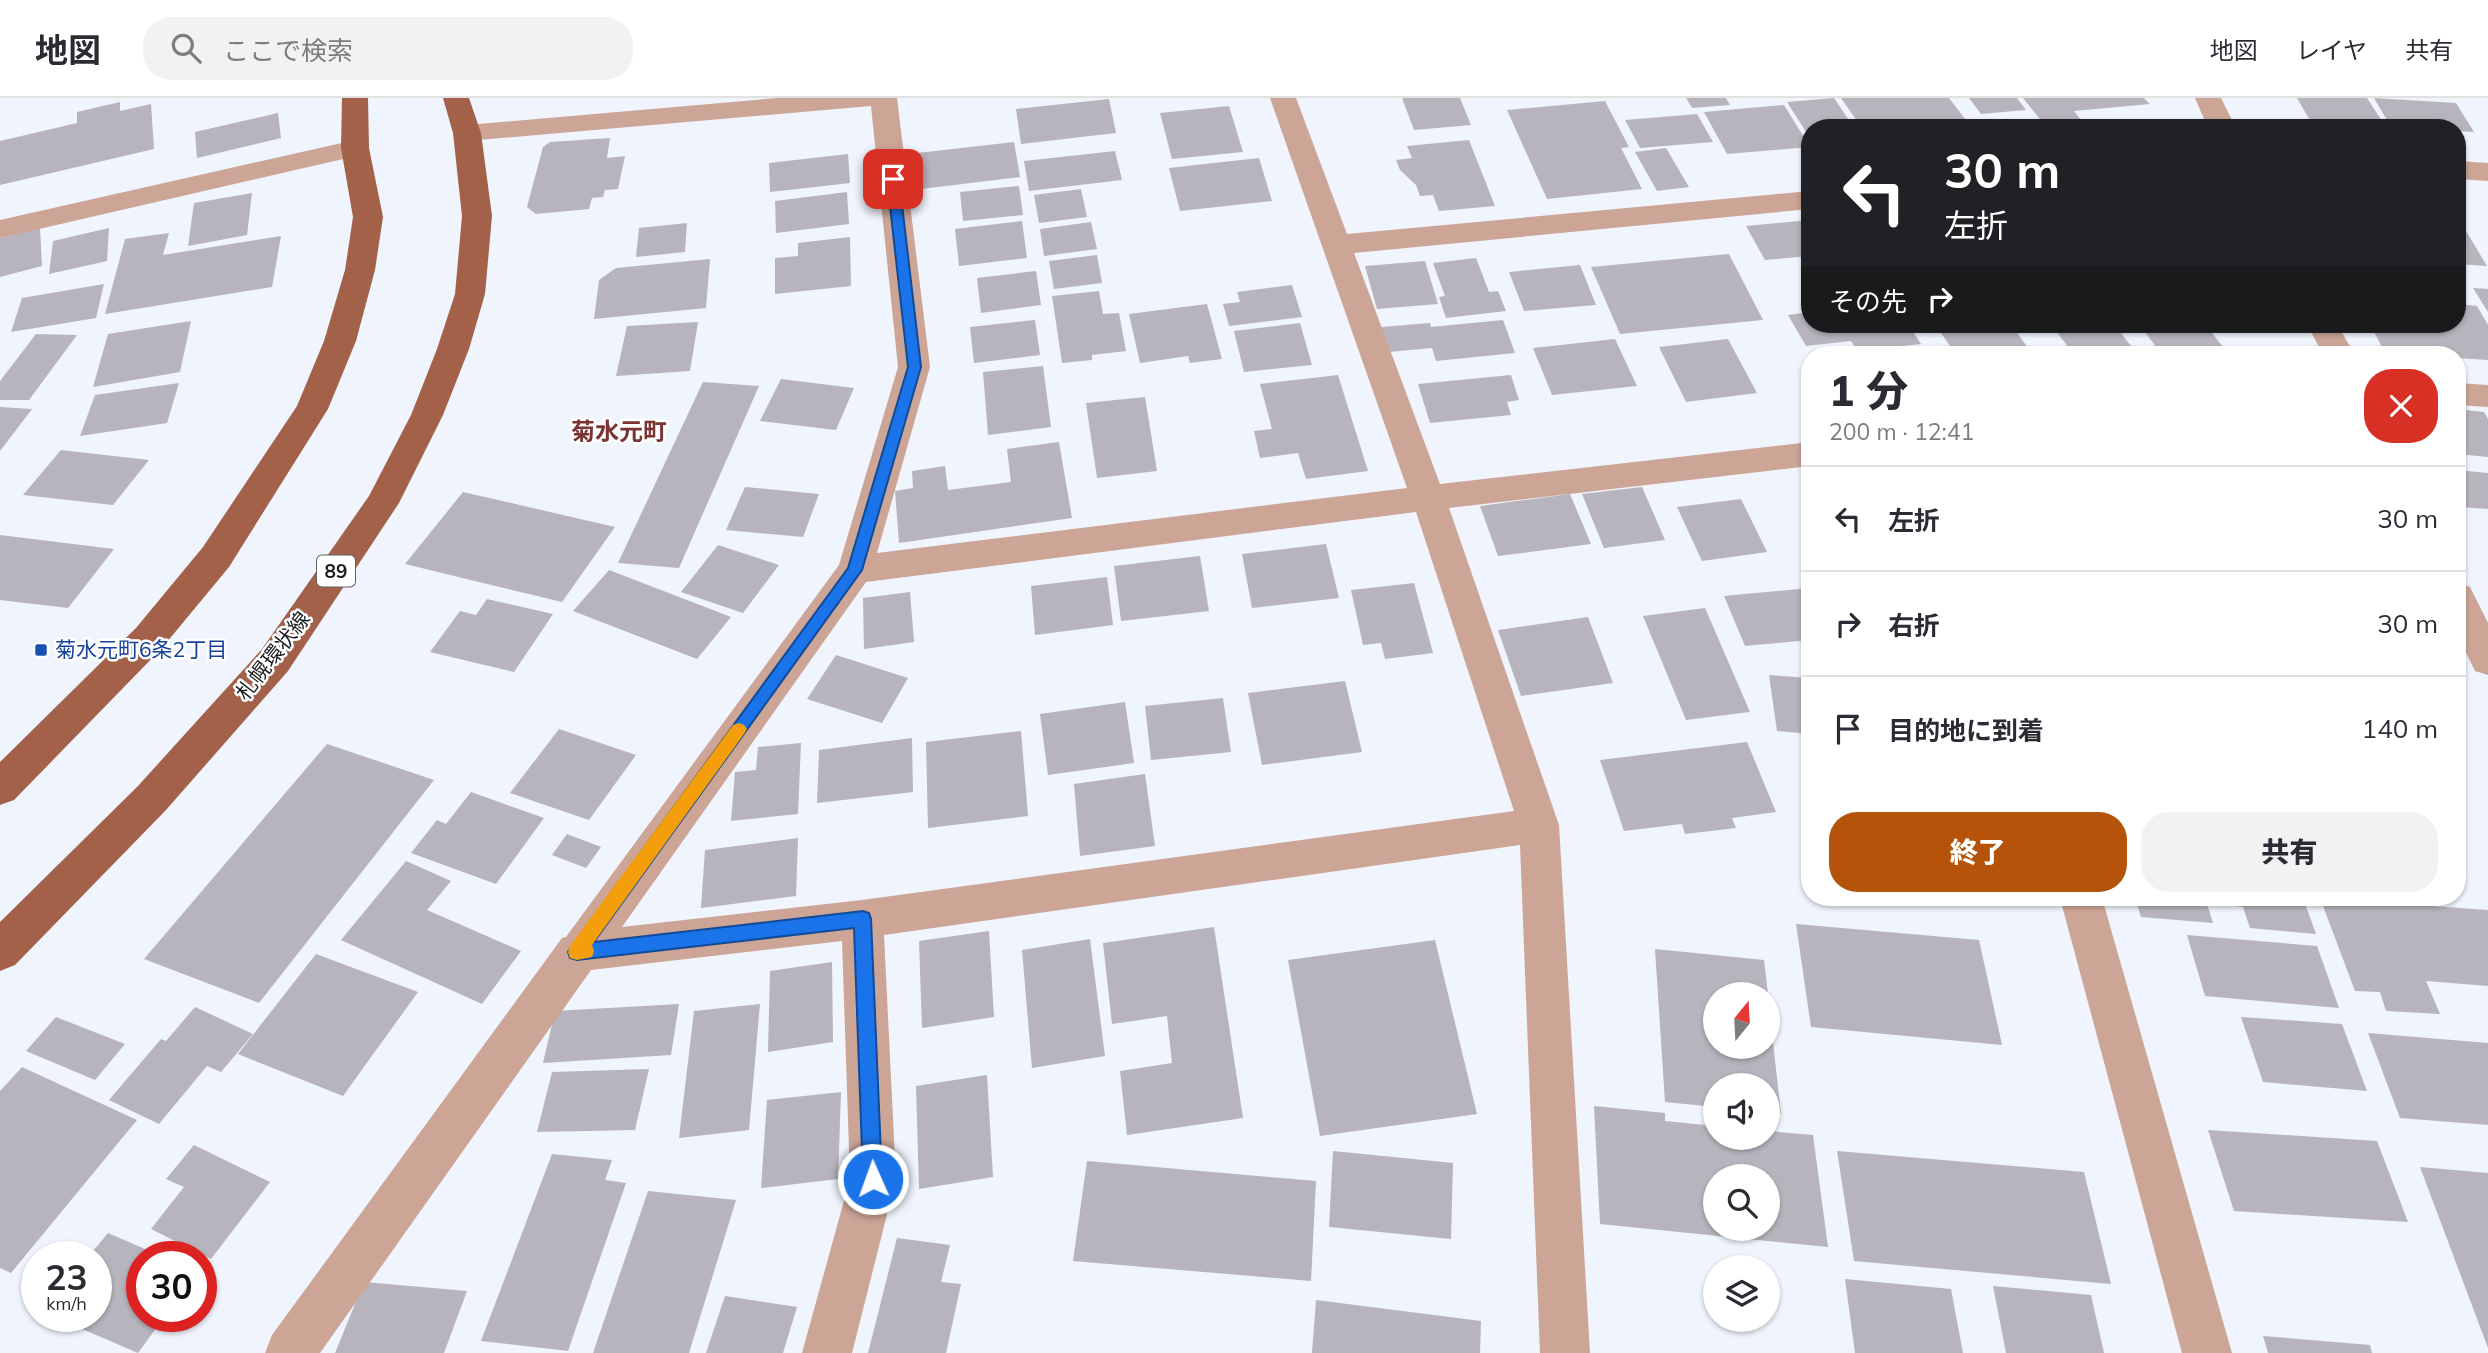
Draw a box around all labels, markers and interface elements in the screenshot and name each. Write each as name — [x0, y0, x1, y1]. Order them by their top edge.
search box — [143, 17, 633, 80]
text: 地図 — [35, 29, 101, 70]
icon: search — [167, 29, 205, 67]
text: ここで検索 — [223, 34, 353, 67]
text: 地図 — [2210, 35, 2258, 65]
text: レイヤ — [2296, 35, 2367, 65]
text: 共有 — [2405, 35, 2453, 65]
text: 30 m — [1944, 139, 2060, 200]
icon: left — [1829, 147, 1920, 238]
pin — [863, 149, 923, 209]
icon: arrive — [874, 160, 912, 198]
text: 左折 — [1944, 205, 2008, 245]
icon: right — [1921, 280, 1959, 318]
text: その先 — [1829, 285, 1907, 318]
text: 1 分 — [1829, 364, 1908, 417]
button: close — [2364, 369, 2438, 443]
district label: 菊水元町 — [571, 416, 667, 446]
text: 200 m · 12:41 — [1829, 417, 1974, 446]
icon: left — [1829, 500, 1867, 538]
text: 30 m — [2377, 502, 2438, 535]
text: 左折 — [1888, 504, 1940, 537]
road number: 89 — [317, 556, 355, 586]
icon: right — [1829, 605, 1867, 643]
street label: 札幌環状線 — [230, 606, 315, 705]
text: 30 m — [2377, 607, 2438, 640]
text: 右折 — [1888, 609, 1940, 642]
place label: 菊水元町6条2丁目 — [55, 636, 227, 662]
marker: 菊水元町6条2丁目 — [33, 642, 49, 658]
icon: arrive — [1829, 710, 1867, 748]
text: 140 m — [2362, 712, 2438, 745]
text: 目的地に到着 — [1888, 714, 2044, 747]
button: 終了 — [1829, 812, 2127, 892]
button: 共有 — [2141, 812, 2438, 892]
north arrow — [1703, 982, 1780, 1059]
map controls — [1703, 982, 1780, 1332]
button: sound — [1703, 1073, 1780, 1150]
position arrow — [836, 1142, 910, 1216]
button: search — [1703, 1164, 1780, 1241]
speed limit sign: 30 — [126, 1241, 217, 1332]
text: 23 — [45, 1255, 88, 1299]
button: layers — [1703, 1255, 1780, 1332]
text: km/h — [46, 1292, 87, 1315]

